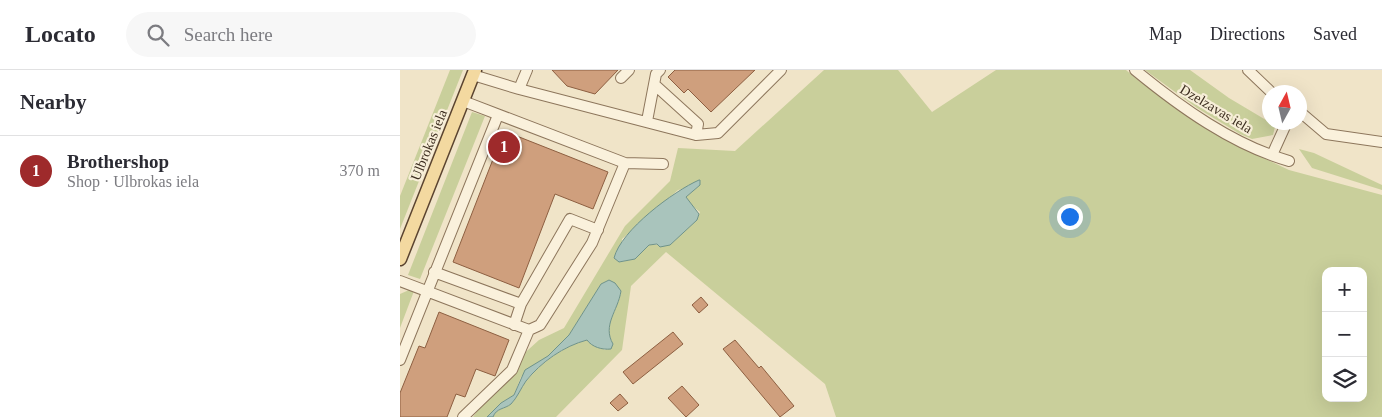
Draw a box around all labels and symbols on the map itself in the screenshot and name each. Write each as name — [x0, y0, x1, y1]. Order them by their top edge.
street label: Dzelzavas iela — [1177, 82, 1255, 137]
north arrow — [1262, 85, 1307, 130]
street label: Ulbrokas iela — [408, 107, 450, 183]
pin: 1 — [488, 128, 520, 166]
your location — [1057, 204, 1083, 230]

